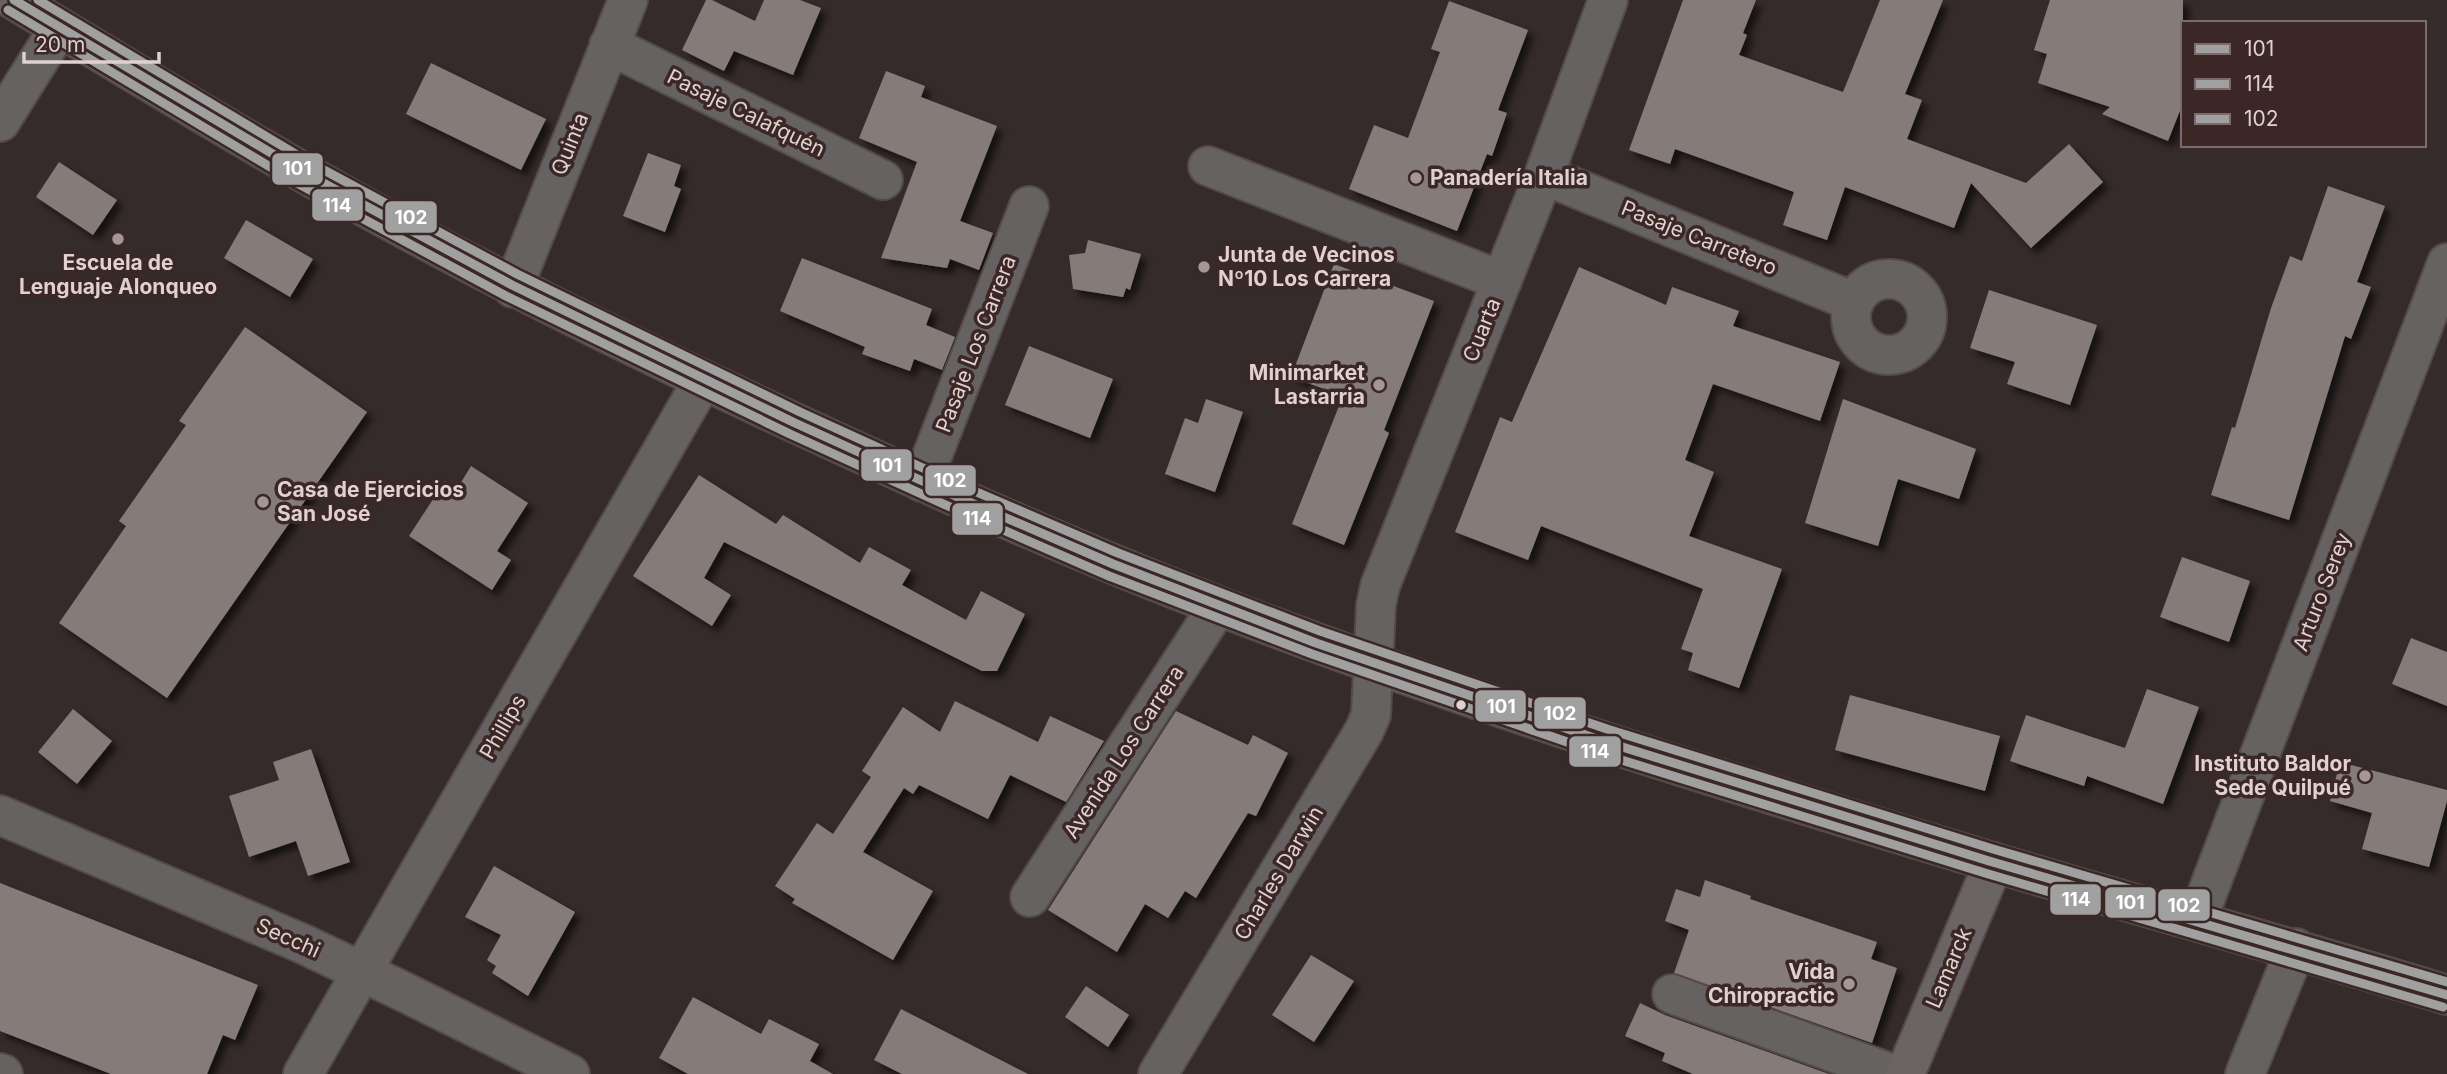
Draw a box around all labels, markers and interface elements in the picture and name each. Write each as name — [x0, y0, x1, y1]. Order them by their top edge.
scale bar — [24, 21, 159, 65]
legend — [2181, 21, 2426, 147]
text: 20 m — [35, 32, 85, 57]
text: 101 — [2244, 36, 2274, 61]
street label: Pasaje Calafquén — [663, 64, 829, 162]
text: 114 — [2244, 71, 2275, 96]
text: 102 — [2244, 106, 2279, 131]
street label: Quinta — [546, 109, 593, 179]
line badge: 101 — [271, 152, 324, 186]
text: 101 — [282, 157, 312, 180]
place label: Panadería Italia — [1430, 165, 1588, 190]
marker: Panadería Italia — [1408, 170, 1424, 186]
line badge: 114 — [311, 188, 364, 222]
text: 114 — [322, 194, 352, 217]
street label: Pasaje Carretero — [1618, 195, 1781, 280]
line badge: 102 — [384, 200, 438, 234]
text: 102 — [395, 206, 427, 229]
marker: Escuela de Lenguaje Alonqueo — [110, 231, 126, 247]
place label: Junta de Vecinos Nº10 Los Carrera — [1218, 242, 1395, 291]
place label: Escuela de Lenguaje Alonqueo — [19, 250, 217, 299]
street label: Pasaje Los Carrera — [930, 252, 1021, 436]
marker: Junta de Vecinos Nº10 Los Carrera — [1196, 259, 1212, 275]
street label: Cuarta — [1457, 294, 1506, 365]
place label: Minimarket Lastarria — [1249, 360, 1365, 409]
marker: Minimarket Lastarria — [1371, 377, 1387, 393]
line badge: 101 — [860, 448, 913, 482]
text: 101 — [872, 454, 902, 477]
line badge: 102 — [924, 464, 977, 497]
text: 102 — [934, 469, 966, 492]
place label: Casa de Ejercicios San José — [277, 477, 464, 526]
marker: Casa de Ejercicios San José — [255, 494, 271, 510]
line badge: 114 — [951, 502, 1004, 536]
text: 114 — [962, 507, 992, 530]
street label: Arturo Serey — [2287, 529, 2356, 655]
street label: Avenida Los Carrera — [1058, 661, 1189, 843]
line badge: 101 — [1474, 689, 1527, 723]
street label: Phillips — [474, 690, 531, 763]
text: 101 — [1486, 695, 1516, 718]
line badge: 102 — [1533, 696, 1587, 730]
unlabelled marker — [1454, 698, 1468, 712]
text: 102 — [1544, 702, 1576, 725]
line badge: 114 — [1568, 735, 1622, 768]
text: 114 — [1580, 740, 1610, 763]
place label: Instituto Baldor Sede Quilpué — [2194, 751, 2351, 800]
marker: Instituto Baldor Sede Quilpué — [2357, 768, 2373, 784]
street label: Charles Darwin — [1229, 801, 1328, 944]
line badge: 114 — [2049, 883, 2102, 916]
line badge: 101 — [2104, 886, 2157, 919]
text: 114 — [2061, 888, 2091, 911]
line badge: 102 — [2157, 888, 2211, 922]
text: 101 — [2115, 891, 2145, 914]
text: 102 — [2168, 894, 2200, 917]
street label: Secchi — [252, 912, 324, 963]
street label: Lamarck — [1920, 923, 1977, 1012]
place label: Vida Chiropractic — [1708, 959, 1835, 1008]
marker: Vida Chiropractic — [1841, 976, 1857, 992]

